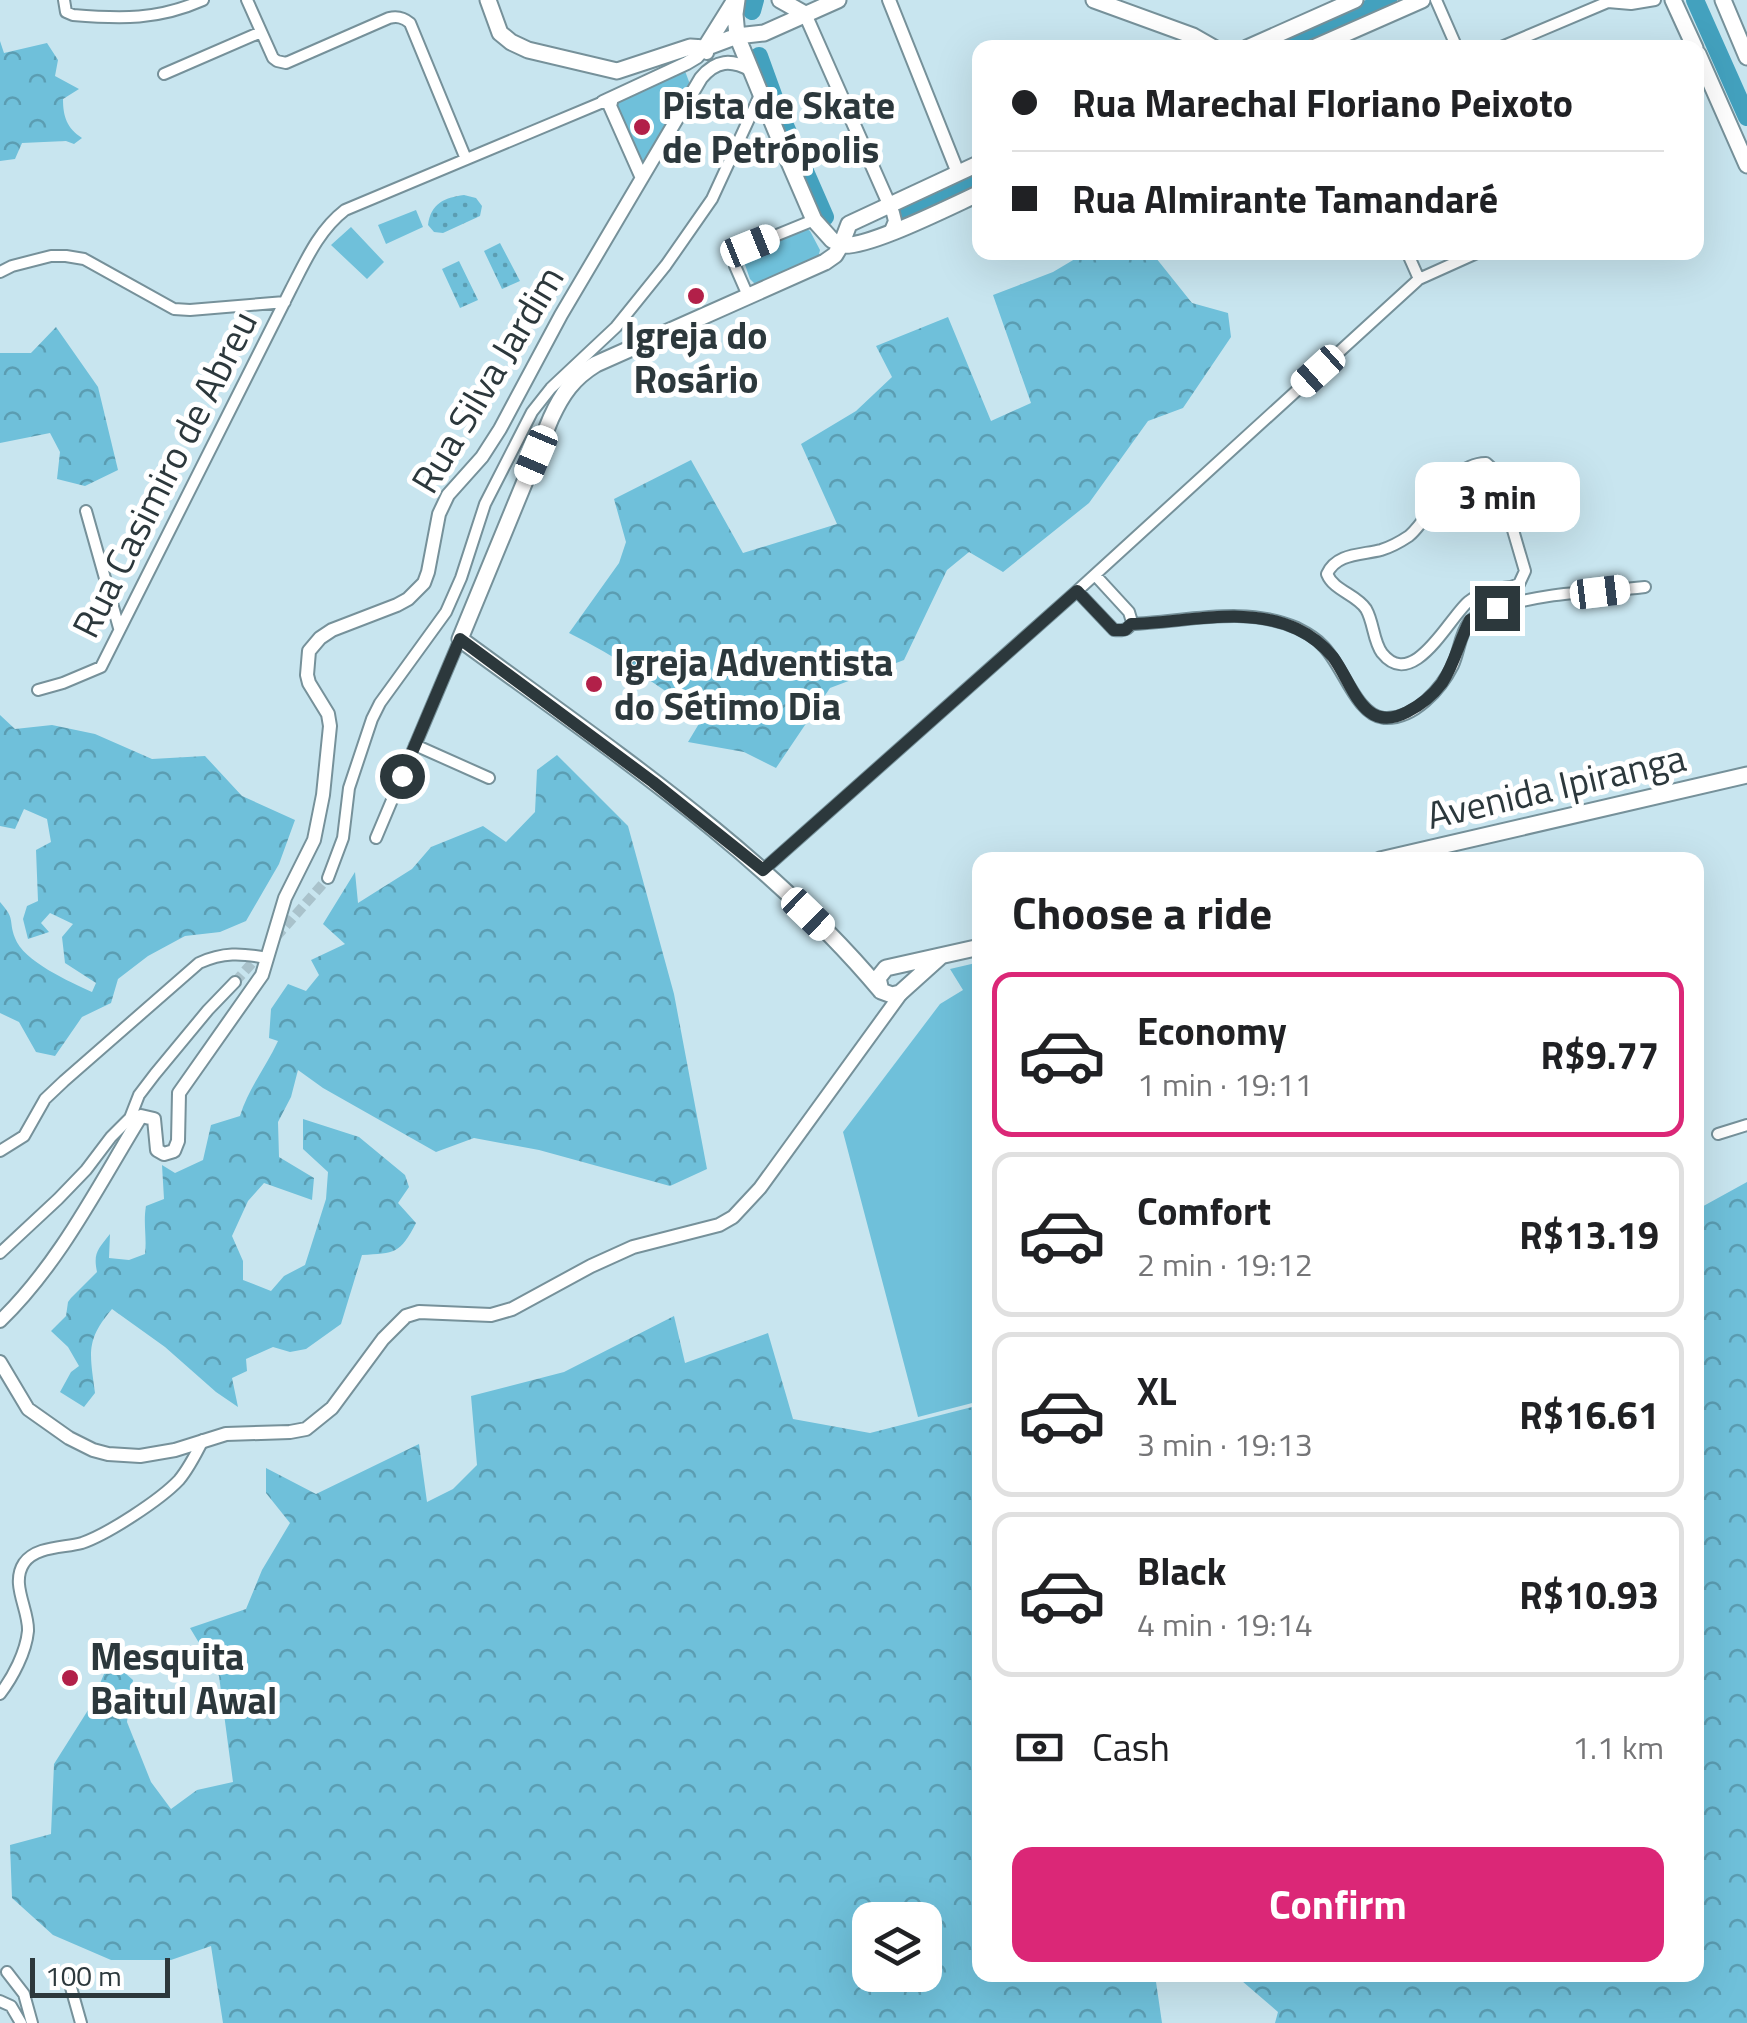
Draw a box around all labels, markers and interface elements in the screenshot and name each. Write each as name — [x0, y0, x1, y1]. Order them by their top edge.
text: Rua Marechal Floriano Peixoto — [1072, 74, 1573, 132]
place label: Pista de Skate de Petrópolis — [662, 76, 895, 178]
marker: Pista de Skate de Petrópolis — [631, 116, 653, 138]
text: Rua Almirante Tamandaré — [1072, 170, 1498, 228]
car — [717, 221, 783, 271]
street label: Rua Silva Jardim — [396, 254, 578, 504]
marker: Igreja do Rosário — [685, 285, 707, 307]
street label: Rua Casimiro de Abreu — [56, 300, 272, 648]
place label: Igreja do Rosário — [624, 306, 768, 408]
car — [1286, 340, 1350, 402]
car — [510, 422, 562, 488]
callout: 3 min — [1414, 463, 1580, 533]
text: 3 min — [1459, 473, 1536, 521]
car — [1568, 573, 1632, 611]
route end — [1475, 586, 1520, 631]
place label: Igreja Adventista do Sétimo Dia — [614, 633, 893, 735]
marker: Igreja Adventista do Sétimo Dia — [583, 673, 605, 695]
street label: Avenida Ipiranga — [1421, 728, 1691, 844]
route start — [380, 754, 425, 799]
text: Choose a ride — [1012, 878, 1272, 946]
car — [776, 882, 840, 946]
text: Economy — [1137, 1002, 1287, 1060]
icon: car — [1017, 1010, 1107, 1100]
text: R$9.77 — [1541, 1026, 1659, 1084]
text: 1 min · 19:11 — [1137, 1060, 1313, 1108]
text: Comfort — [1137, 1182, 1271, 1240]
icon: car — [1017, 1190, 1107, 1280]
text: R$13.19 — [1519, 1206, 1659, 1264]
text: 2 min · 19:12 — [1137, 1240, 1313, 1288]
text: XL — [1137, 1362, 1177, 1420]
icon: car — [1017, 1370, 1107, 1460]
text: R$16.61 — [1519, 1386, 1659, 1444]
text: 3 min · 19:13 — [1137, 1420, 1313, 1468]
text: Black — [1137, 1542, 1226, 1600]
icon: car — [1017, 1550, 1107, 1640]
text: R$10.93 — [1519, 1566, 1659, 1624]
text: 4 min · 19:14 — [1137, 1600, 1313, 1648]
place label: Mesquita Baitul Awal — [90, 1627, 277, 1729]
marker: Mesquita Baitul Awal — [59, 1667, 81, 1689]
text: Cash — [1092, 1718, 1170, 1776]
icon: cash — [1012, 1720, 1067, 1775]
text: 1.1 km — [1572, 1723, 1664, 1771]
button: Confirm — [1012, 1847, 1664, 1962]
map controls — [852, 1902, 942, 1992]
button: layers — [852, 1902, 942, 1992]
scale bar — [30, 1953, 170, 1998]
text: 100 m — [45, 1954, 122, 1997]

